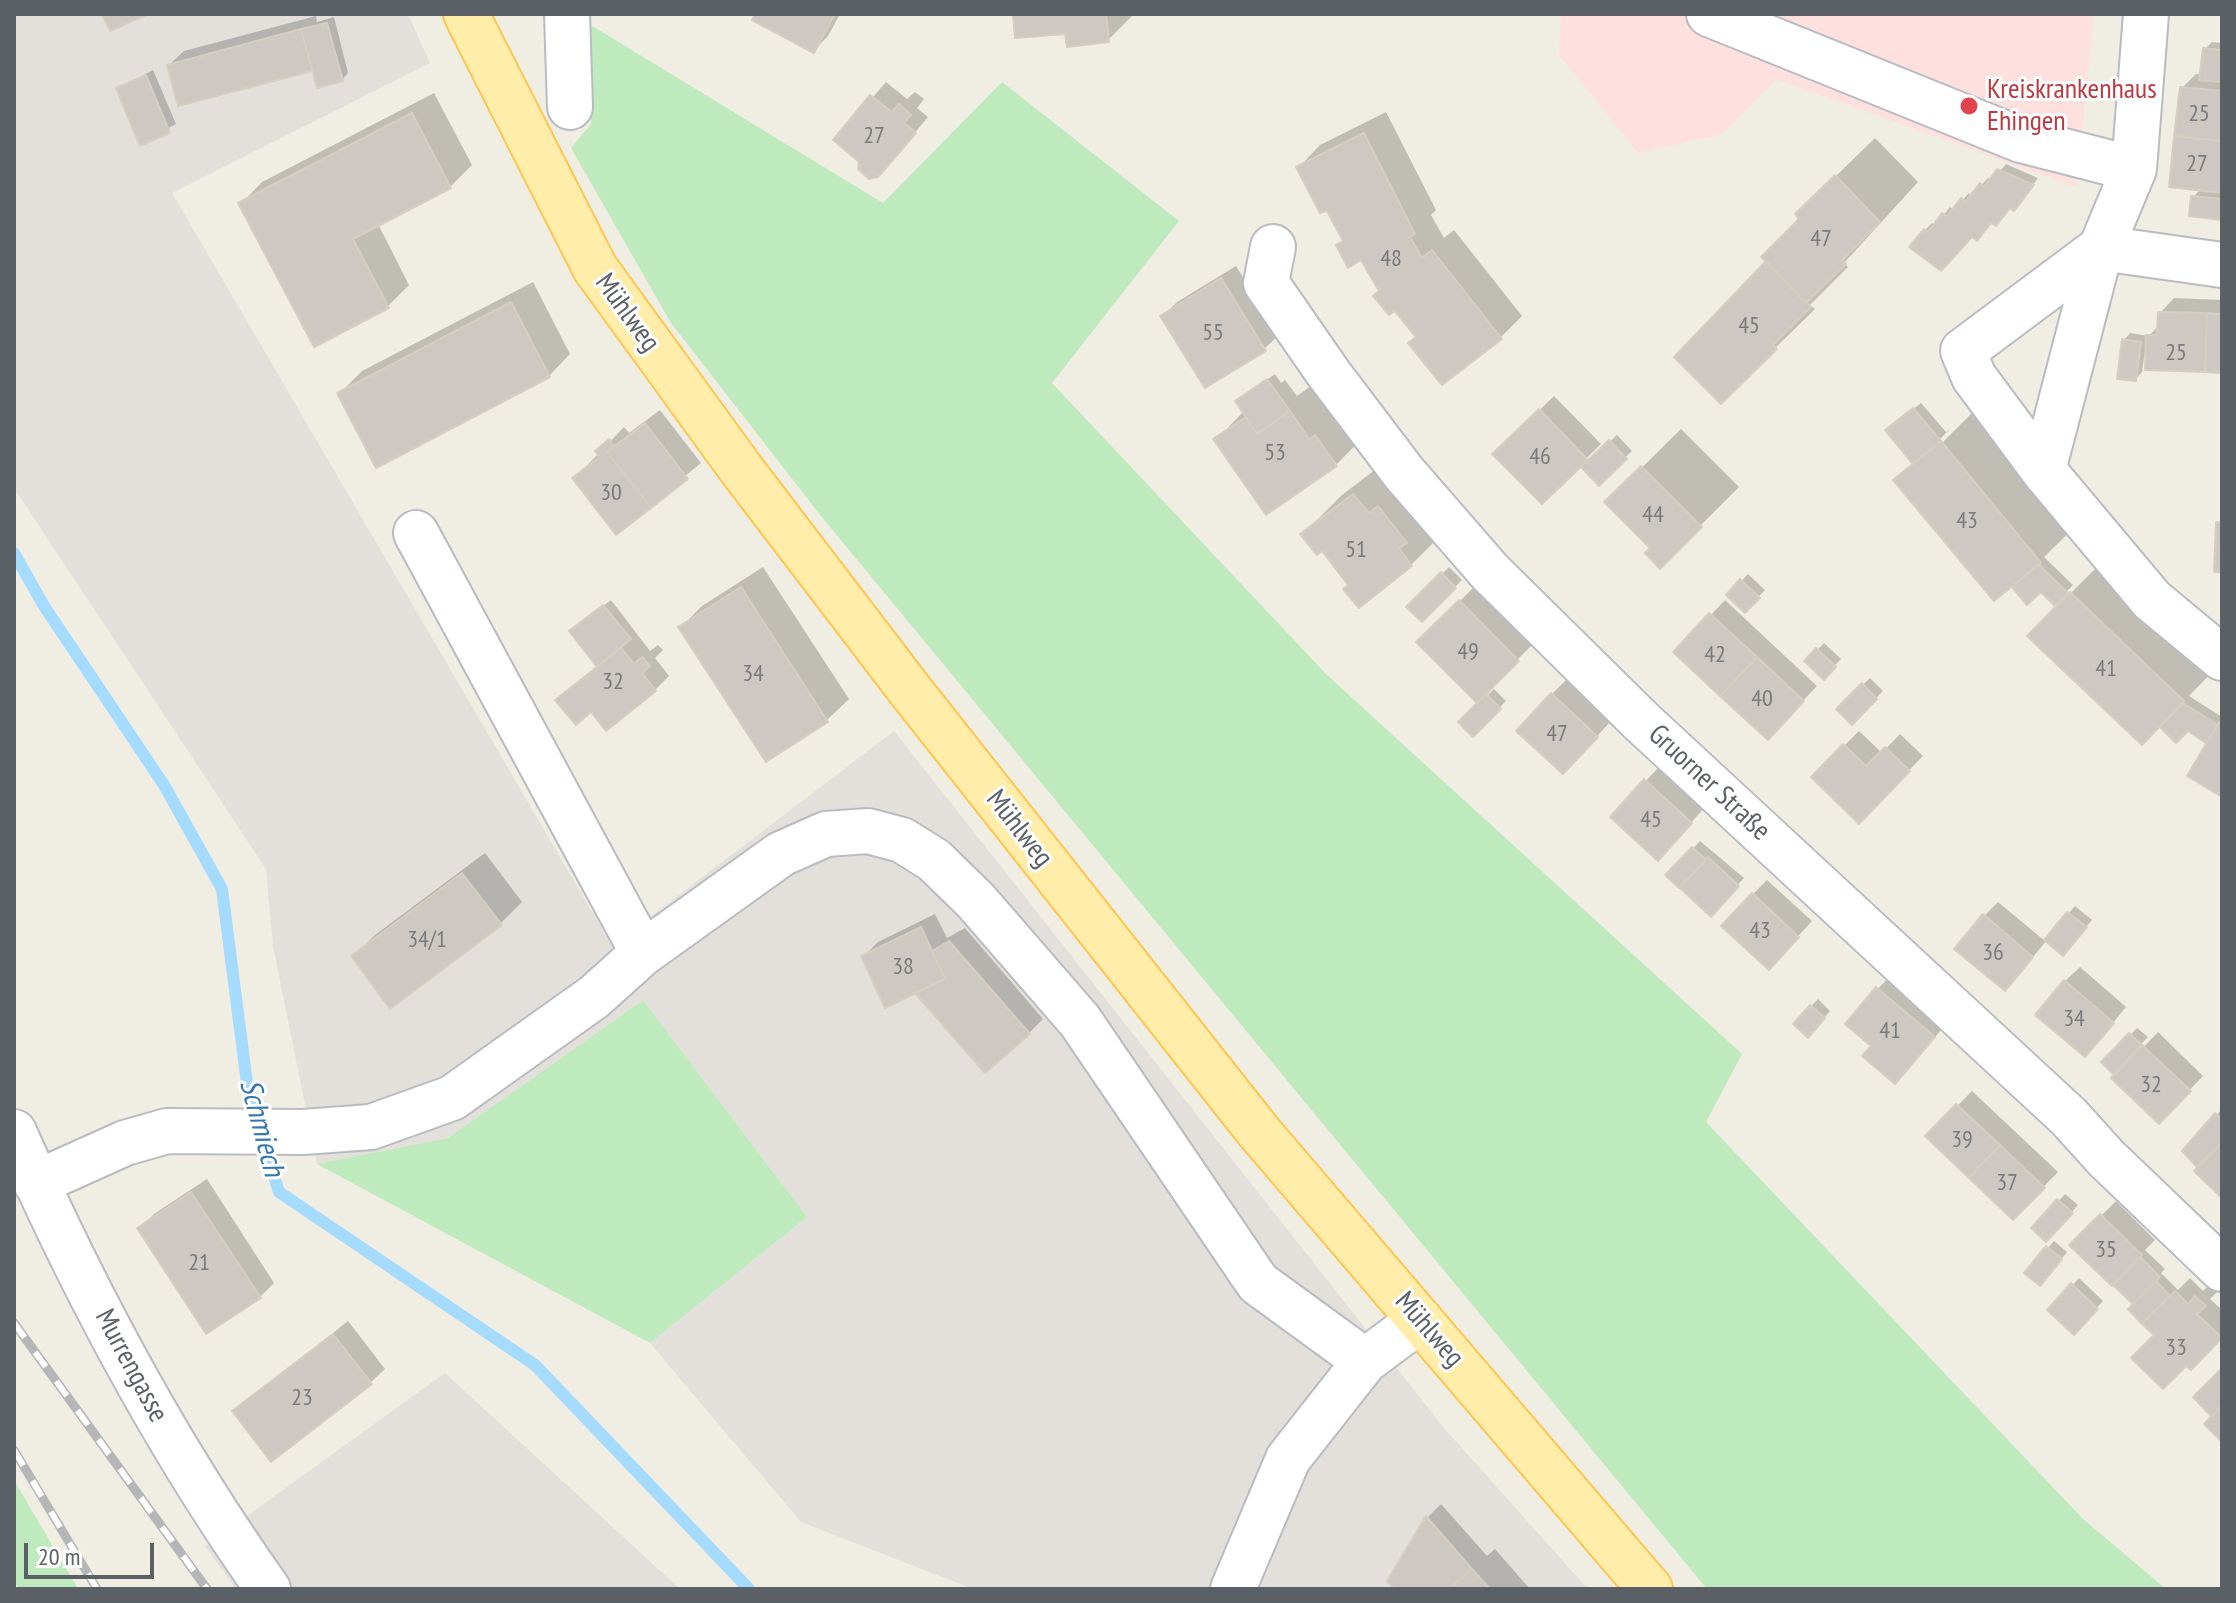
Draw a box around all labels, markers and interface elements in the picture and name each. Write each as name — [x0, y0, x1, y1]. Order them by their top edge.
place label: Kreiskrankenhaus Ehingen — [1987, 73, 2157, 139]
marker: Kreiskrankenhaus Ehingen — [1958, 95, 1980, 117]
house number: 25 — [2188, 100, 2210, 128]
house number: 27 — [863, 122, 885, 150]
house number: 27 — [2186, 150, 2208, 178]
house number: 47 — [1810, 225, 1832, 253]
house number: 48 — [1380, 245, 1402, 273]
street label: Mühlweg — [587, 267, 667, 359]
house number: 45 — [1738, 312, 1760, 340]
house number: 55 — [1202, 319, 1224, 347]
house number: 25 — [2165, 339, 2187, 367]
house number: 53 — [1264, 439, 1286, 467]
house number: 46 — [1529, 443, 1551, 471]
house number: 30 — [600, 479, 622, 507]
house number: 44 — [1642, 501, 1664, 529]
house number: 43 — [1956, 507, 1978, 535]
house number: 51 — [1345, 536, 1367, 564]
house number: 49 — [1457, 638, 1479, 666]
house number: 42 — [1704, 641, 1726, 669]
house number: 41 — [2095, 655, 2117, 683]
house number: 34 — [742, 660, 764, 688]
house number: 32 — [602, 668, 624, 696]
house number: 40 — [1751, 685, 1773, 713]
street label: Gruorner Straße — [1641, 718, 1777, 848]
house number: 47 — [1546, 720, 1568, 748]
street label: Mühlweg — [979, 784, 1059, 874]
house number: 45 — [1640, 806, 1662, 834]
house number: 43 — [1749, 917, 1771, 945]
house number: 34/1 — [407, 926, 447, 954]
house number: 36 — [1982, 939, 2004, 967]
house number: 38 — [892, 953, 914, 981]
house number: 34 — [2063, 1005, 2085, 1033]
house number: 41 — [1879, 1017, 1901, 1045]
house number: 32 — [2140, 1071, 2162, 1099]
water label: Schmiech — [231, 1076, 291, 1180]
house number: 39 — [1951, 1126, 1973, 1154]
house number: 37 — [1996, 1169, 2018, 1197]
house number: 35 — [2095, 1236, 2117, 1264]
house number: 21 — [188, 1249, 210, 1277]
street label: Mühlweg — [1387, 1286, 1471, 1374]
street label: Murrengasse — [87, 1304, 175, 1428]
house number: 33 — [2165, 1334, 2187, 1362]
house number: 23 — [291, 1384, 313, 1412]
scale bar — [28, 1527, 158, 1577]
text: 20 m — [38, 1541, 80, 1572]

